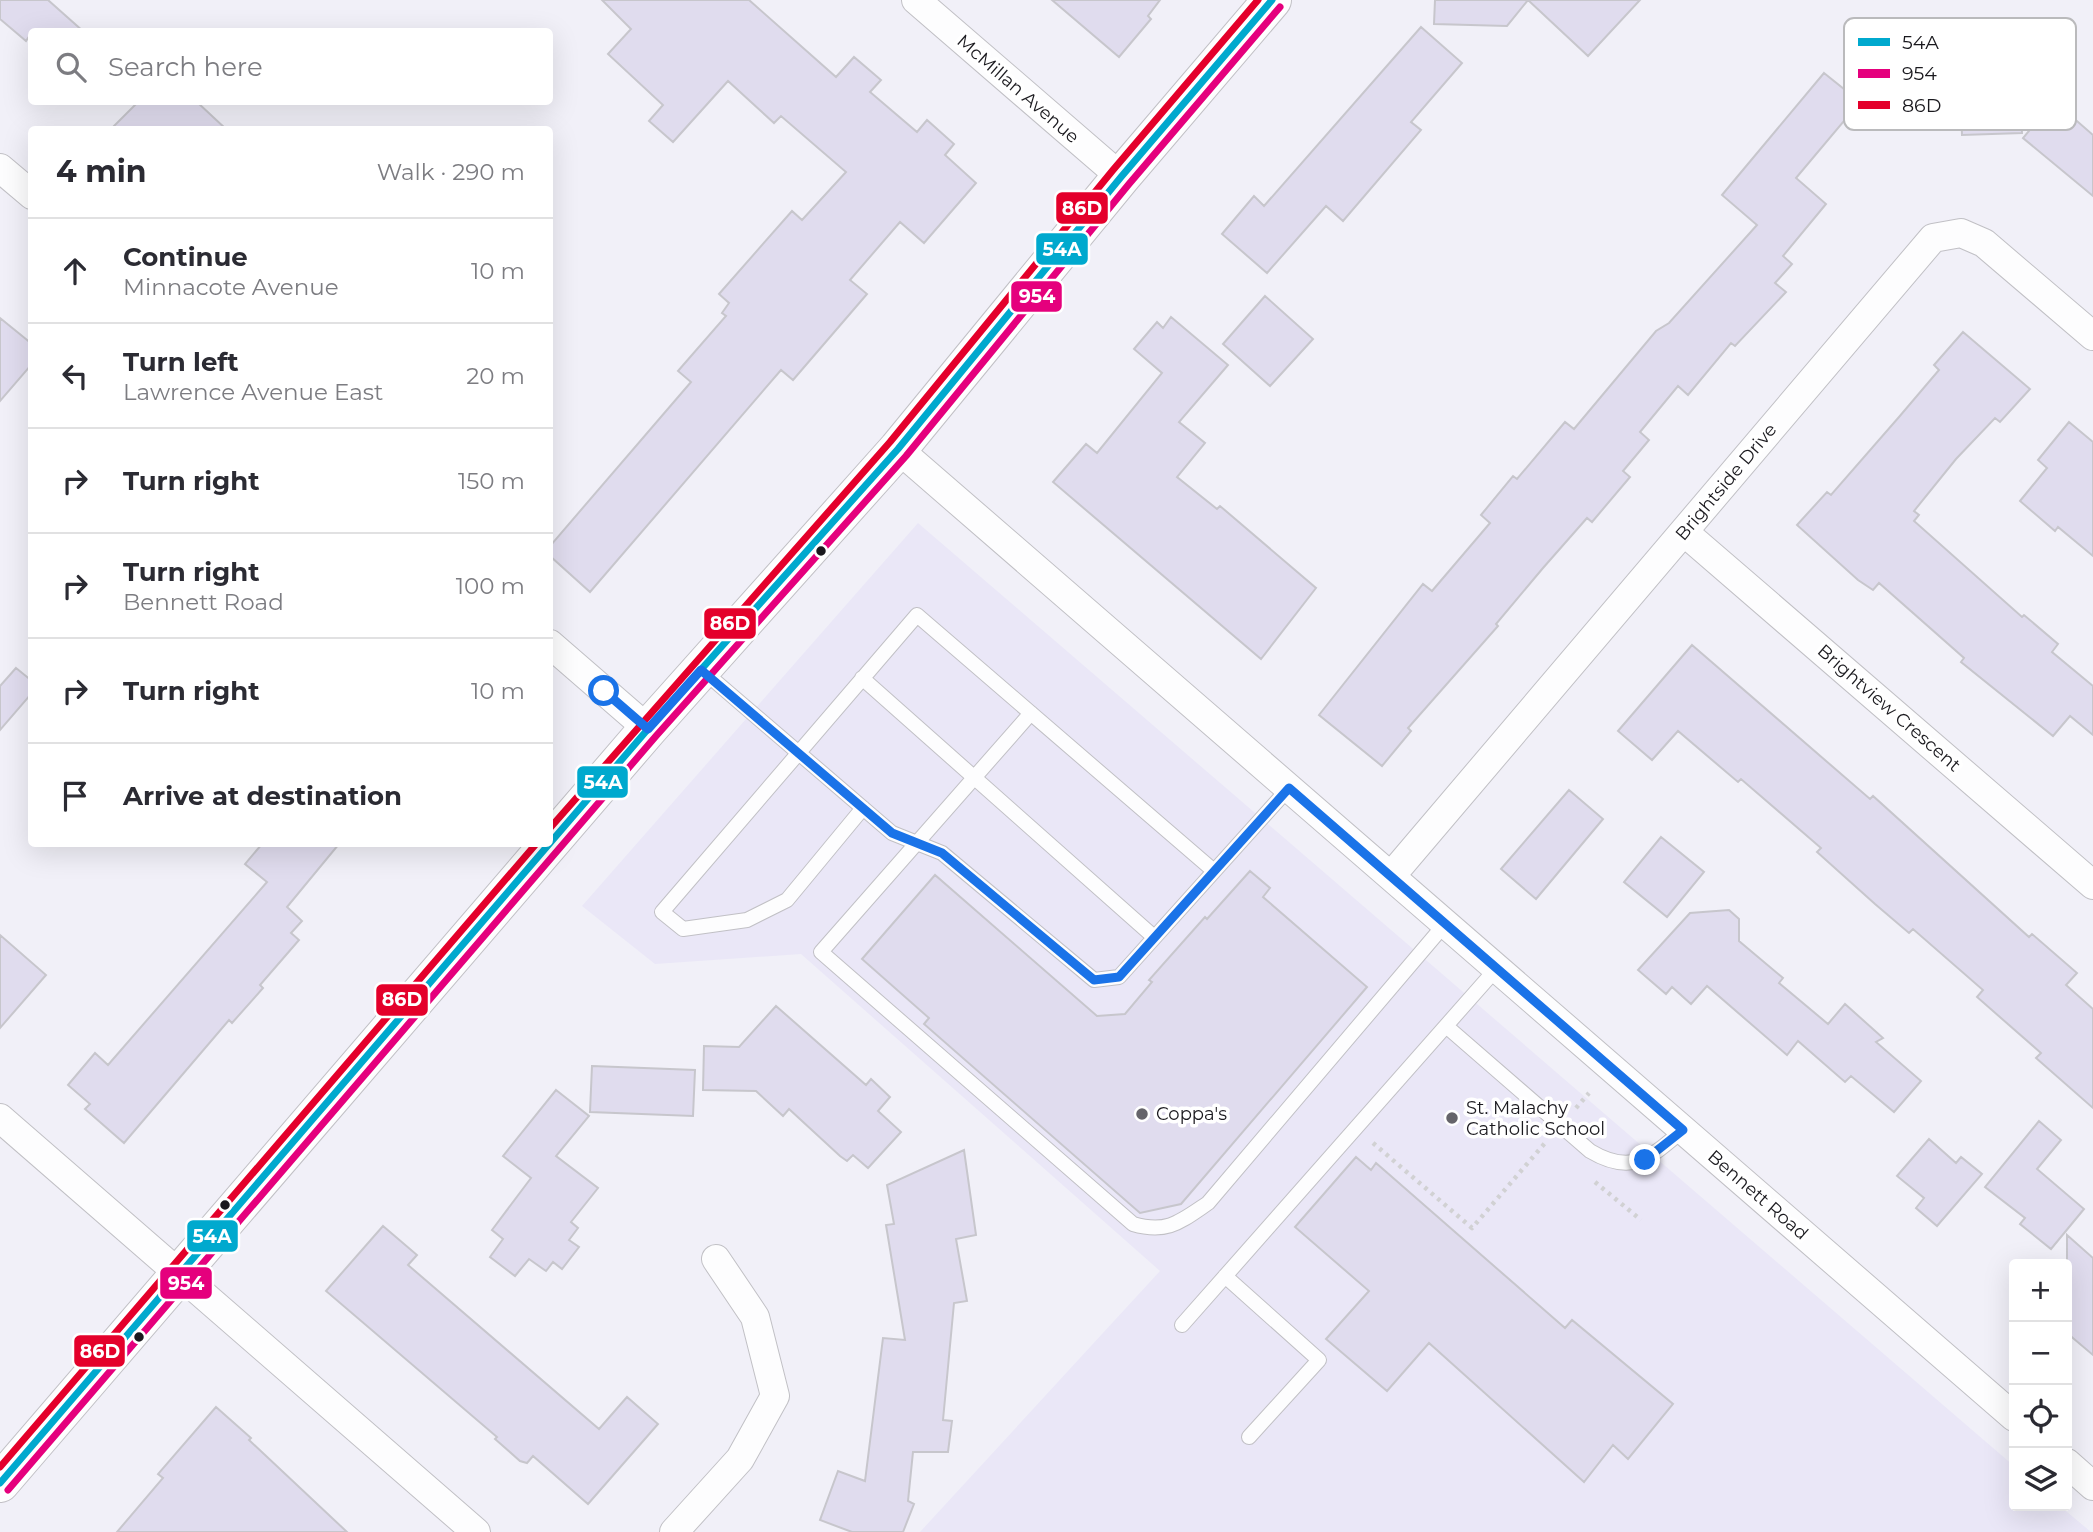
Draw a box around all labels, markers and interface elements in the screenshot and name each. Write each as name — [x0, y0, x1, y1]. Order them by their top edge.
legend — [1844, 18, 2076, 130]
search box — [28, 28, 553, 105]
street label: McMillan Avenue — [952, 30, 1084, 148]
text: 54A — [1902, 31, 1939, 54]
icon: search — [52, 48, 90, 86]
text: Search here — [108, 51, 263, 83]
text: 954 — [1902, 62, 1937, 85]
text: 86D — [1902, 94, 1941, 117]
text: 4 min — [56, 153, 146, 190]
text: Walk · 290 m — [377, 158, 525, 186]
line badge: 86D — [1055, 191, 1109, 225]
text: 86D — [1062, 197, 1102, 220]
line badge: 54A — [1035, 232, 1089, 266]
text: 54A — [1043, 238, 1082, 261]
text: Continue — [123, 241, 248, 273]
icon: ahead — [56, 252, 94, 290]
text: 10 m — [471, 257, 525, 285]
text: Minnacote Avenue — [123, 273, 339, 301]
line badge: 954 — [1010, 280, 1063, 313]
text: 954 — [1019, 285, 1055, 308]
text: Turn left — [123, 346, 239, 378]
icon: left — [56, 357, 94, 395]
text: 20 m — [466, 362, 525, 390]
text: Lawrence Avenue East — [123, 378, 383, 406]
street label: Brightside Drive — [1671, 419, 1781, 545]
icon: right — [56, 462, 94, 500]
text: Turn right — [123, 465, 259, 497]
text: 150 m — [458, 467, 525, 495]
unlabelled marker — [814, 544, 828, 558]
text: Turn right — [123, 556, 259, 588]
icon: right — [56, 567, 94, 605]
text: 100 m — [456, 572, 525, 600]
text: Bennett Road — [123, 588, 284, 616]
line badge: 86D — [703, 607, 757, 640]
text: 86D — [710, 612, 750, 635]
street label: Brightview Crescent — [1813, 640, 1965, 776]
icon: right — [56, 672, 94, 710]
text: Turn right — [123, 675, 259, 707]
route start — [588, 675, 619, 706]
text: 10 m — [471, 677, 525, 705]
line badge: 54A — [576, 765, 629, 799]
text: 54A — [584, 771, 623, 794]
icon: arrive — [56, 777, 94, 815]
text: Arrive at destination — [123, 780, 402, 812]
line badge: 86D — [375, 983, 429, 1017]
text: 86D — [382, 988, 422, 1011]
place label: St. Malachy Catholic School — [1466, 1097, 1605, 1140]
place label: Coppa's — [1156, 1103, 1227, 1125]
marker: Coppa's — [1134, 1106, 1150, 1122]
marker: St. Malachy Catholic School — [1444, 1110, 1460, 1126]
route end — [1629, 1144, 1660, 1175]
street label: Bennett Road — [1703, 1145, 1813, 1245]
unlabelled marker — [218, 1198, 232, 1212]
line badge: 54A — [186, 1219, 239, 1253]
text: 54A — [193, 1225, 232, 1248]
map controls — [2009, 1259, 2072, 1511]
button: + — [2009, 1259, 2072, 1322]
line badge: 954 — [159, 1266, 213, 1300]
text: 954 — [168, 1272, 204, 1295]
button: − — [2009, 1322, 2072, 1385]
unlabelled marker — [132, 1330, 146, 1344]
line badge: 86D — [73, 1334, 126, 1368]
text: 86D — [80, 1340, 120, 1363]
button: locate — [2009, 1385, 2072, 1448]
button: layers — [2009, 1448, 2072, 1511]

